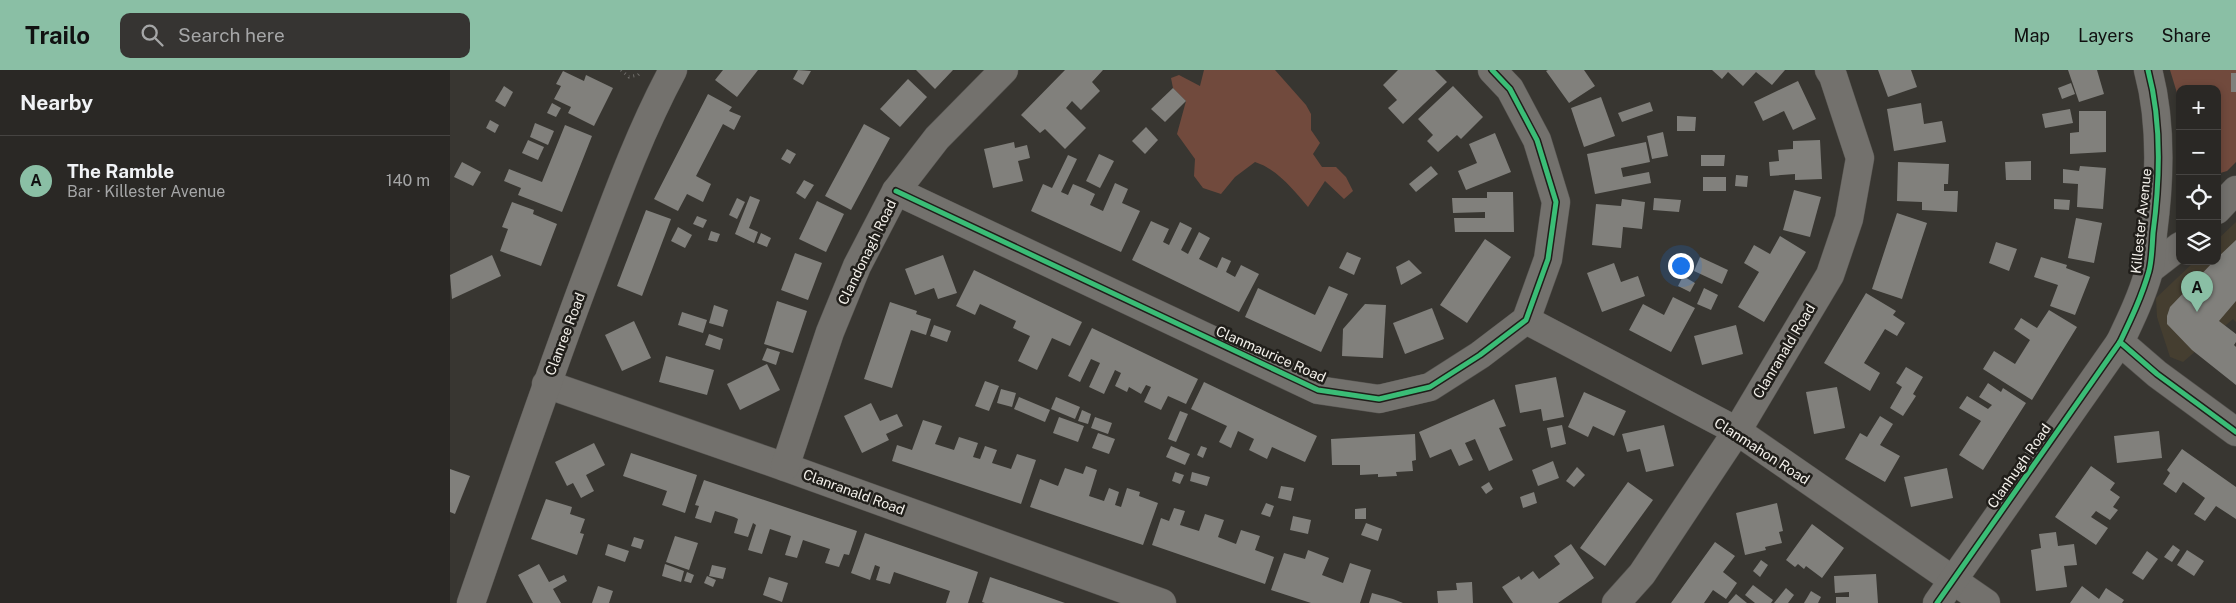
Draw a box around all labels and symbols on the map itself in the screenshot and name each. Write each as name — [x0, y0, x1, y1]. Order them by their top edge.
street label: Killester Avenue — [2128, 167, 2155, 275]
street label: Clandonagh Road — [835, 197, 899, 307]
your location — [1668, 253, 1694, 279]
pin: A — [2181, 271, 2213, 312]
street label: Clanree Road — [542, 290, 588, 378]
street label: Clanranald Road — [1750, 301, 1818, 401]
street label: Clanmaurice Road — [1214, 323, 1328, 385]
street label: Clanmahon Road — [1711, 414, 1813, 488]
street label: Clanhugh Road — [1984, 421, 2054, 511]
street label: Clanranald Road — [801, 466, 907, 518]

